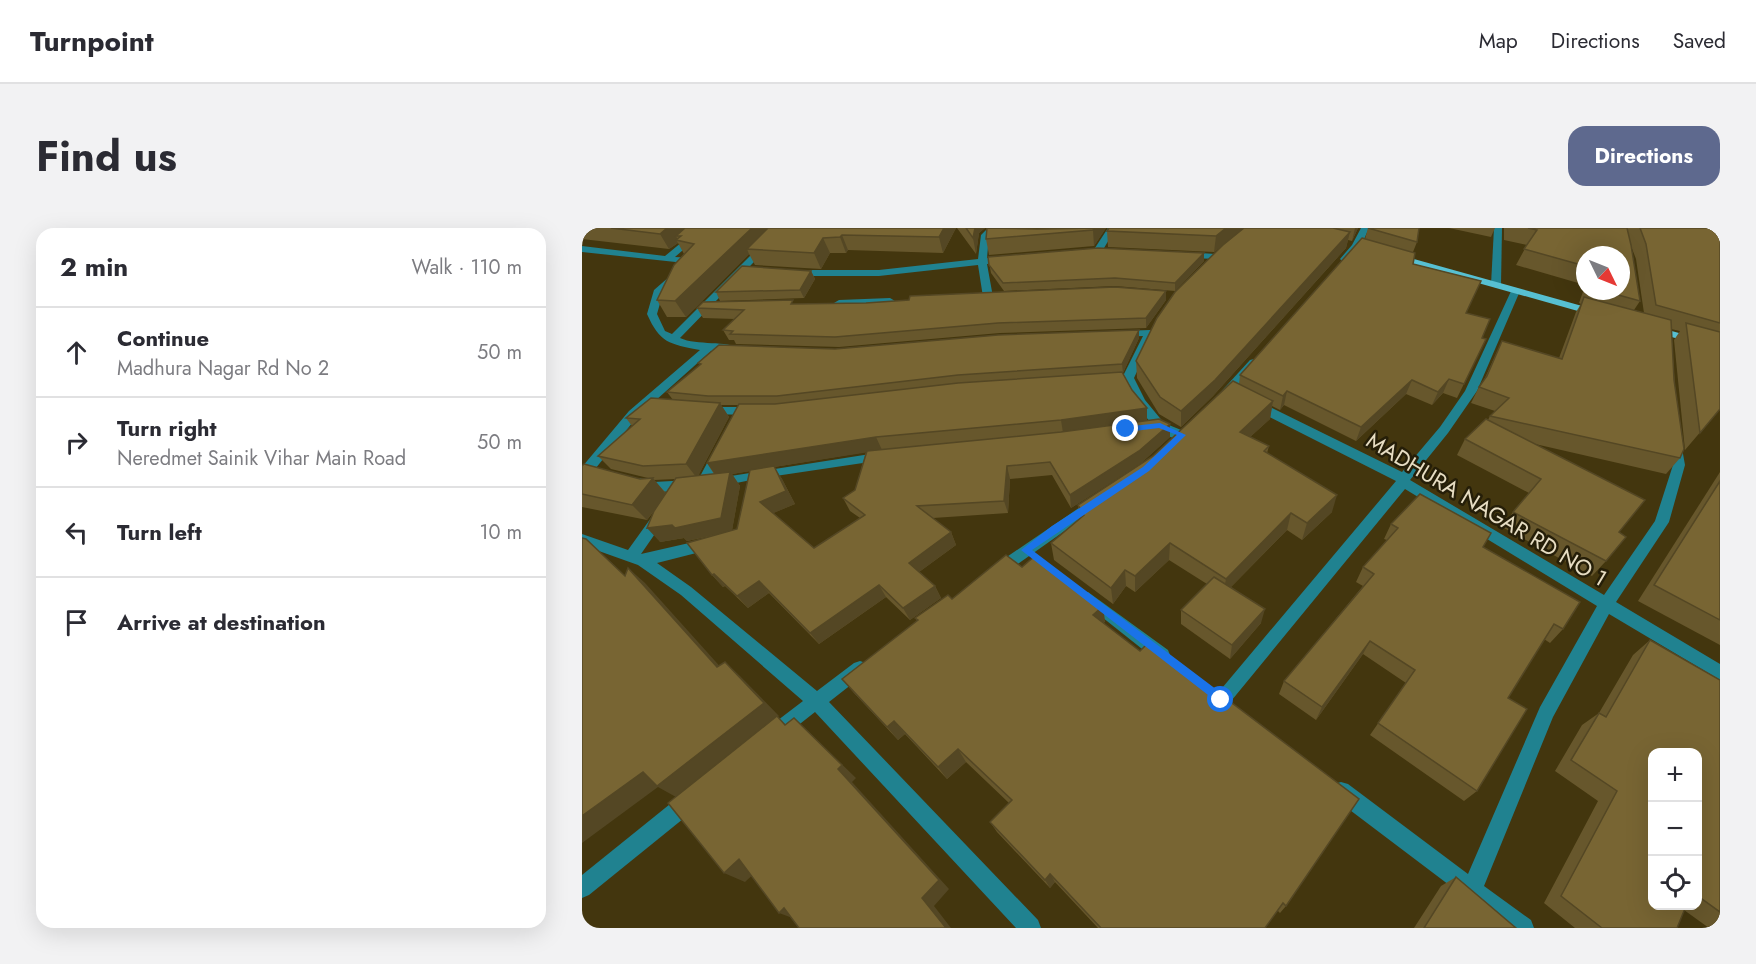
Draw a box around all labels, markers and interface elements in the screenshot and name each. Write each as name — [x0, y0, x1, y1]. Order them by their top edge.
text: Turnpoint — [30, 21, 154, 62]
text: Map — [1479, 26, 1518, 56]
text: Directions — [1551, 26, 1640, 56]
text: Saved — [1673, 26, 1726, 56]
text: Find us — [36, 126, 177, 187]
button: Directions — [1568, 126, 1720, 186]
north arrow — [1576, 246, 1630, 300]
text: 2 min — [60, 248, 128, 286]
text: Walk · 110 m — [412, 253, 522, 282]
text: Continue — [117, 322, 209, 354]
icon: ahead — [60, 336, 93, 369]
text: 50 m — [477, 338, 522, 367]
text: Madhura Nagar Rd No 2 — [117, 354, 329, 383]
text: Turn right — [117, 412, 217, 444]
route end — [1112, 415, 1138, 441]
street label: MADHURA NAGAR RD NO 1 — [1361, 424, 1613, 594]
icon: right — [60, 426, 93, 459]
text: 50 m — [477, 428, 522, 457]
text: Neredmet Sainik Vihar Main Road — [117, 444, 406, 473]
icon: left — [60, 516, 93, 549]
text: Turn left — [117, 516, 202, 548]
text: 10 m — [479, 518, 522, 547]
icon: arrive — [60, 606, 93, 639]
text: Arrive at destination — [117, 606, 326, 638]
route start — [1207, 686, 1233, 712]
map controls — [1648, 748, 1702, 910]
button: + — [1648, 748, 1702, 802]
button: − — [1648, 802, 1702, 856]
button: locate — [1648, 856, 1702, 910]

